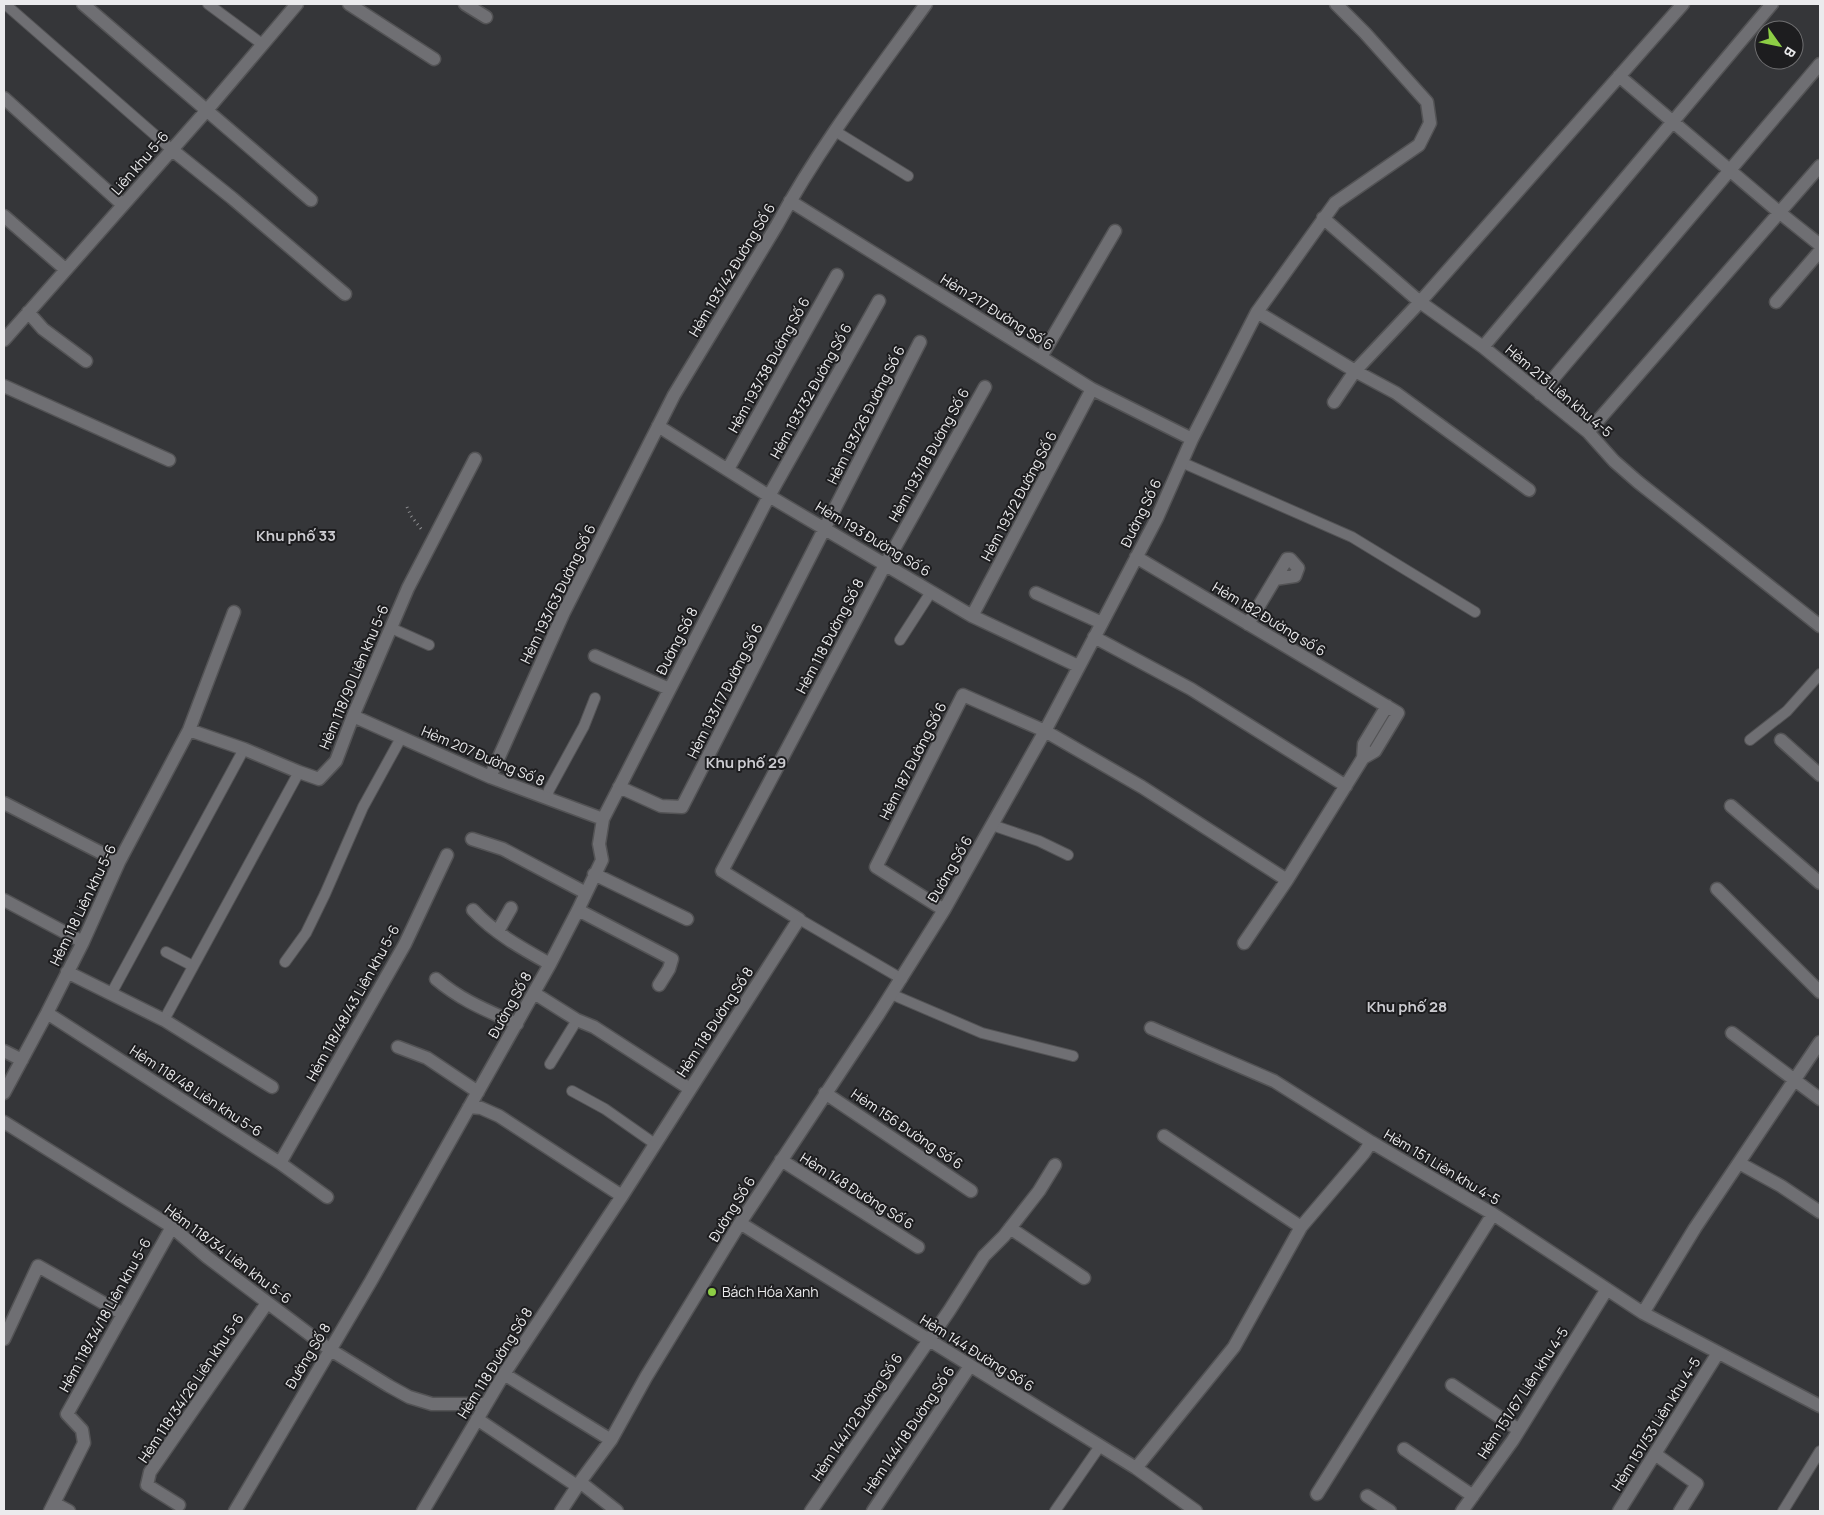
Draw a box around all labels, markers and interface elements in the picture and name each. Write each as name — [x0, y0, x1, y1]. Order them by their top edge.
north arrow — [1754, 20, 1804, 70]
text: B — [1780, 43, 1801, 61]
street label: Liên khu 5-6 — [107, 127, 173, 199]
street label: Hẻm 193/42 Đường Số 6 — [684, 199, 779, 340]
street label: Hẻm 217 Đường Số 6 — [937, 269, 1057, 354]
street label: Hẻm 193/38 Đường Số 6 — [723, 294, 814, 436]
street label: Hẻm 193/32 Đường Số 6 — [765, 320, 856, 462]
street label: Hẻm 213 Liên khu 4-5 — [1502, 340, 1617, 441]
street label: Hẻm 193/26 Đường Số 6 — [822, 342, 909, 487]
street label: Hẻm 193/18 Đường Số 6 — [884, 385, 973, 525]
street label: Hẻm 193/2 Đường Số 6 — [976, 428, 1061, 564]
street label: Đường Số 6 — [1116, 475, 1165, 550]
street label: Hẻm 193 Đường Số 6 — [812, 497, 934, 580]
street label: Hẻm 193/63 Đường Số 6 — [515, 521, 600, 667]
district label: Khu phố 33 — [256, 525, 336, 546]
street label: Hẻm 118 Đường Số 8 — [791, 575, 868, 697]
street label: Hẻm 182 Đường số 6 — [1209, 577, 1330, 660]
street label: Hẻm 118/90 Liên khu 5-6 — [314, 602, 393, 752]
street label: Đường Số 8 — [651, 604, 702, 678]
street label: Hẻm 193/17 Đường Số 6 — [682, 620, 767, 761]
street label: Hẻm 187 Đường Số 6 — [875, 699, 950, 823]
street label: Hẻm 207 Đường Số 8 — [419, 721, 548, 790]
district label: Khu phố 29 — [706, 752, 786, 773]
street label: Đường Số 6 — [923, 832, 976, 906]
street label: Hẻm 118 Liên khu 5-6 — [45, 841, 120, 969]
street label: Hẻm 118/48/43 Liên khu 5-6 — [302, 921, 404, 1084]
street label: Hẻm 118 Đường Số 8 — [672, 963, 757, 1080]
street label: Đường Số 8 — [483, 968, 536, 1041]
district label: Khu phố 28 — [1367, 996, 1447, 1017]
street label: Hẻm 118/48 Liên khu 5-6 — [126, 1041, 266, 1141]
street label: Hẻm 156 Đường Số 6 — [847, 1084, 967, 1173]
street label: Hẻm 151 Liên khu 4-5 — [1381, 1124, 1504, 1209]
street label: Hẻm 148 Đường Số 6 — [797, 1148, 918, 1233]
street label: Đường Số 6 — [704, 1172, 759, 1245]
street label: Hẻm 118/34 Liên khu 5-6 — [161, 1200, 296, 1308]
street label: Hẻm 118/34/18 Liên khu 5-6 — [54, 1234, 155, 1395]
place label: Bách Hóa Xanh — [722, 1282, 819, 1301]
marker: Bách Hóa Xanh — [706, 1286, 718, 1298]
street label: Hẻm 118 Đường Số 8 — [453, 1304, 536, 1422]
street label: Hẻm 118/34/26 Liên khu 5-6 — [133, 1309, 248, 1466]
street label: Hẻm 144 Đường Số 6 — [917, 1310, 1038, 1395]
street label: Đường Số 8 — [281, 1319, 335, 1392]
street label: Hẻm 151/67 Liên khu 4-5 — [1473, 1323, 1572, 1462]
street label: Hẻm 144/12 Đường Số 6 — [807, 1349, 906, 1484]
street label: Hẻm 151/53 Liên khu 4-5 — [1607, 1354, 1704, 1494]
street label: Hẻm 144/18 Đường Số 6 — [859, 1362, 958, 1497]

